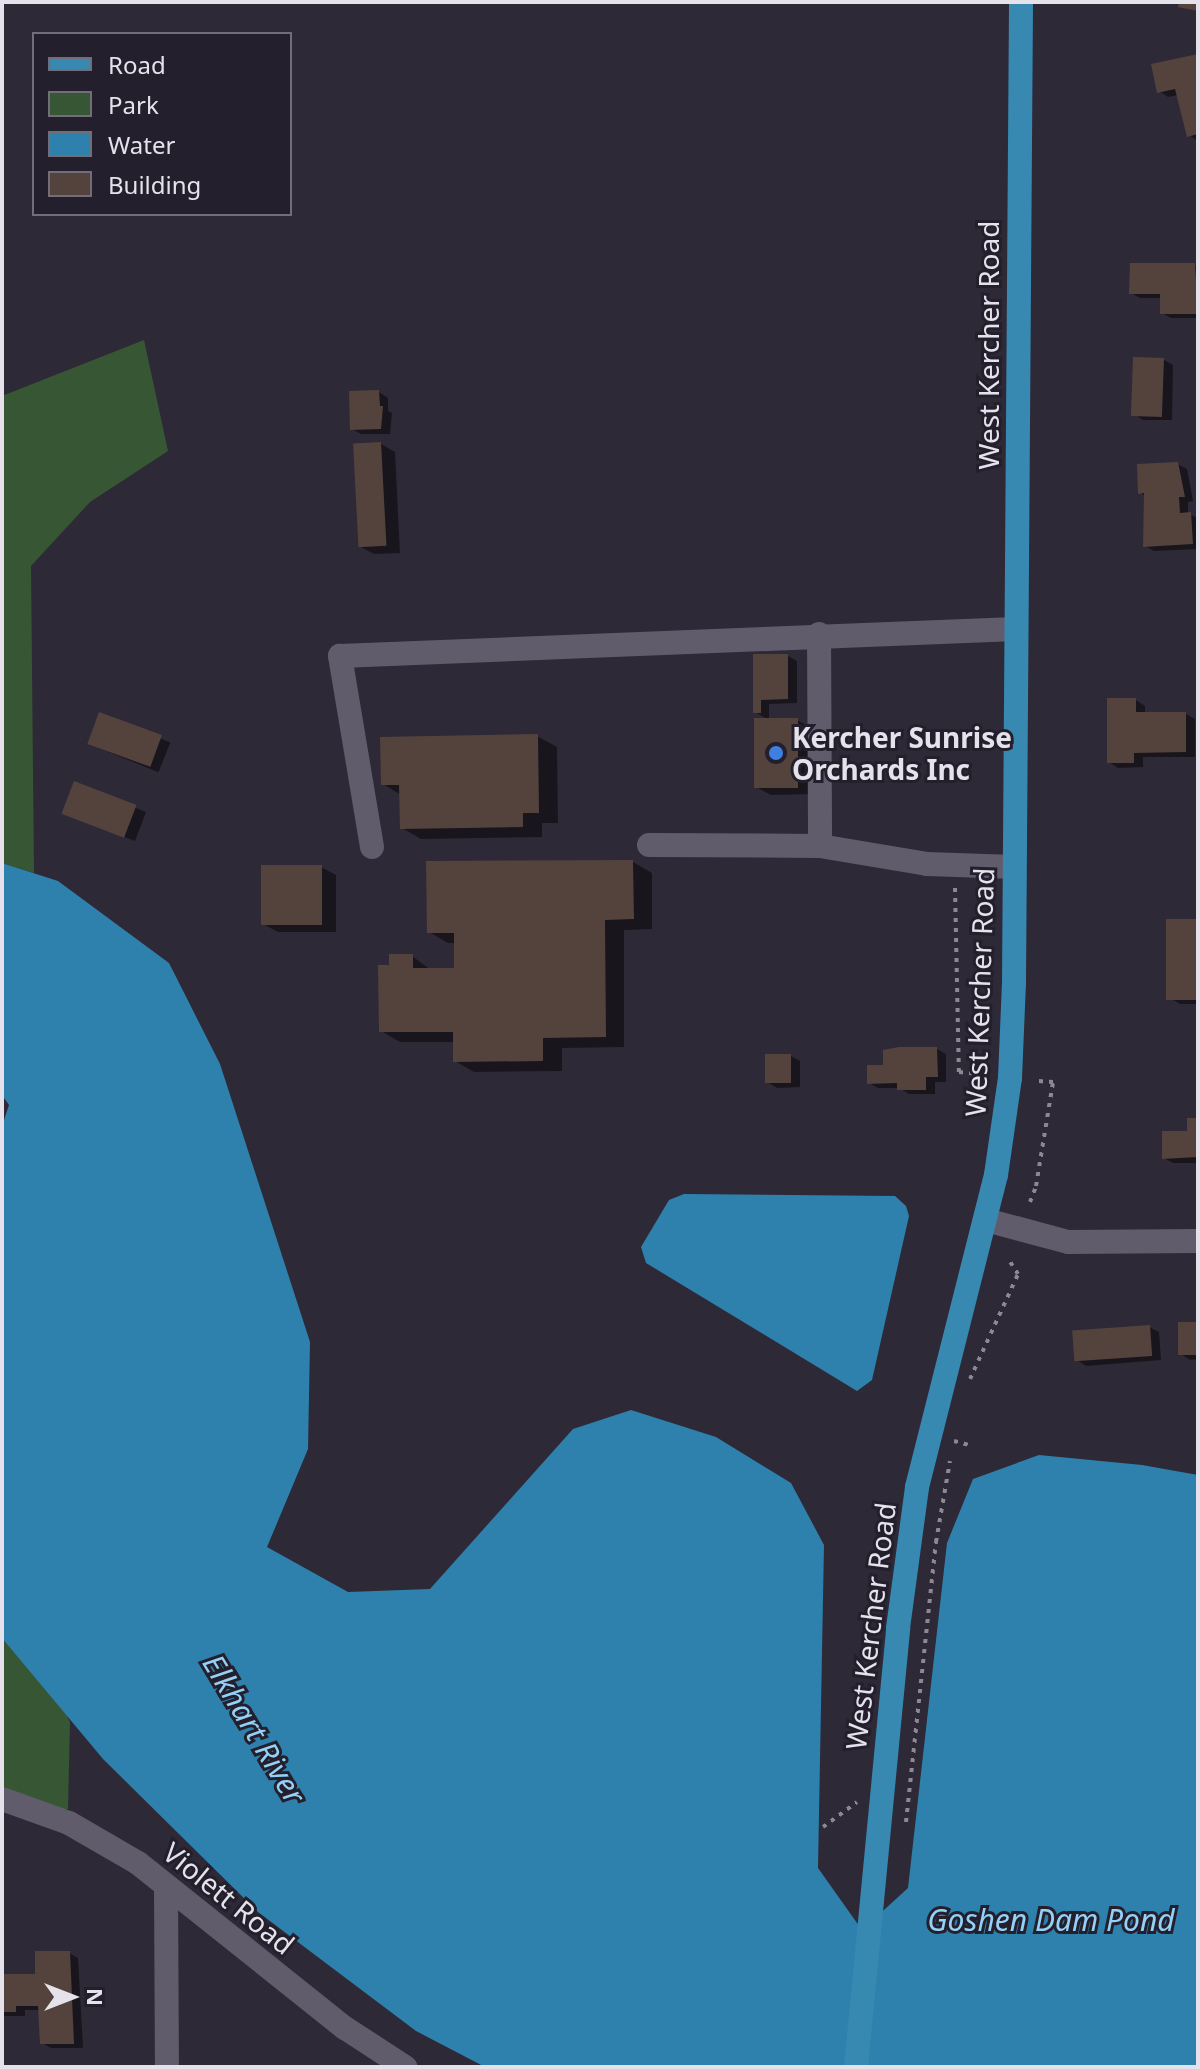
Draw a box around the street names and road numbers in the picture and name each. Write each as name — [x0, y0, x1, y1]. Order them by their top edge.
street label: West Kercher Road — [971, 221, 1005, 469]
street label: West Kercher Road — [958, 867, 1000, 1117]
street label: West Kercher Road — [838, 1500, 902, 1752]
street label: Violett Road — [157, 1835, 301, 1961]

